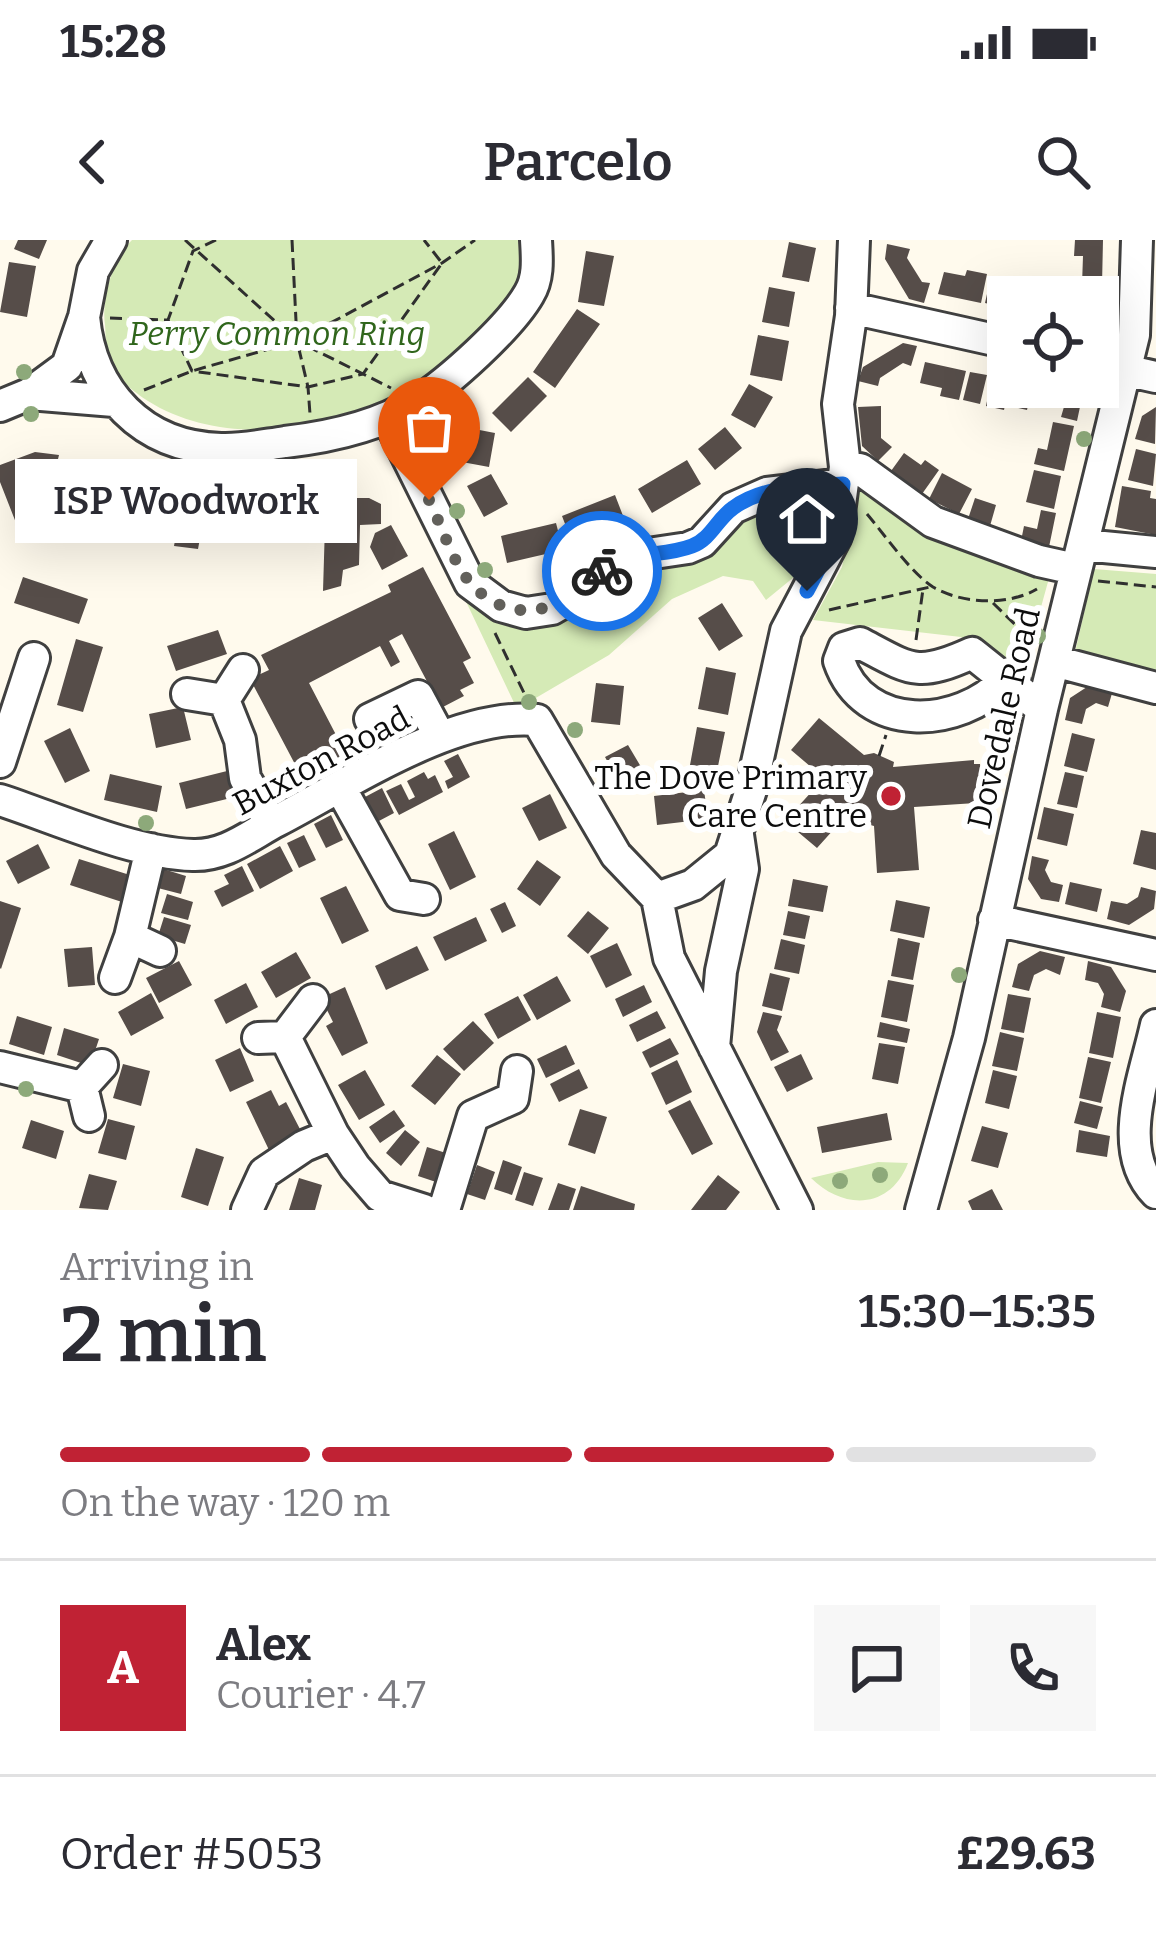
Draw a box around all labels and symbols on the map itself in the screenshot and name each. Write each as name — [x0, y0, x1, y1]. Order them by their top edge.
park label: Perry Common Ring — [129, 314, 425, 354]
pin — [378, 377, 480, 500]
callout: ISP Woodwork — [15, 458, 357, 542]
pin — [756, 468, 858, 591]
courier — [542, 511, 662, 631]
street label: Dovedale Road — [959, 604, 1049, 833]
street label: Buxton Road — [226, 698, 417, 824]
place label: The Dove Primary Care Centre — [594, 758, 868, 836]
marker: The Dove Primary Care Centre — [878, 783, 904, 809]

